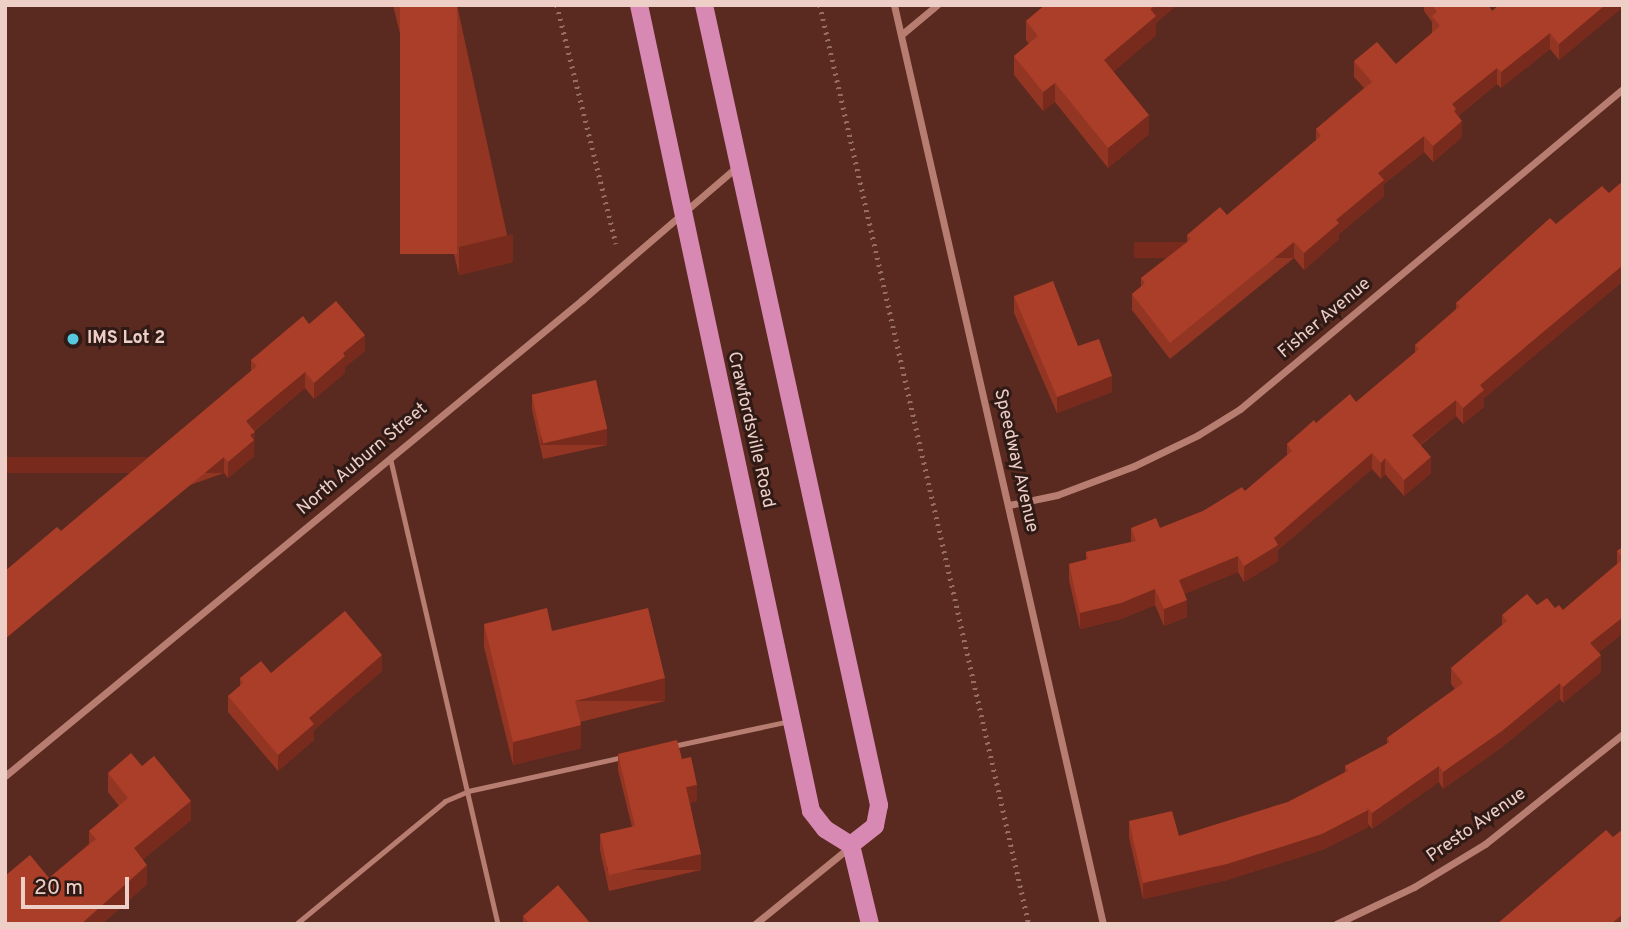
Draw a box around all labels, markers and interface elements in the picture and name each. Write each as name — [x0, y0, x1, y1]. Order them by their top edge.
street label: Fisher Avenue — [1274, 274, 1376, 364]
place label: IMS Lot 2 — [87, 328, 165, 350]
marker: IMS Lot 2 — [65, 331, 81, 347]
street label: Crawfordsville Road — [722, 350, 778, 510]
street label: Speedway Avenue — [988, 387, 1042, 535]
street label: North Auburn Street — [293, 399, 433, 521]
street label: Presto Avenue — [1423, 784, 1531, 868]
scale bar — [24, 862, 133, 906]
text: 20 m — [34, 875, 83, 902]

